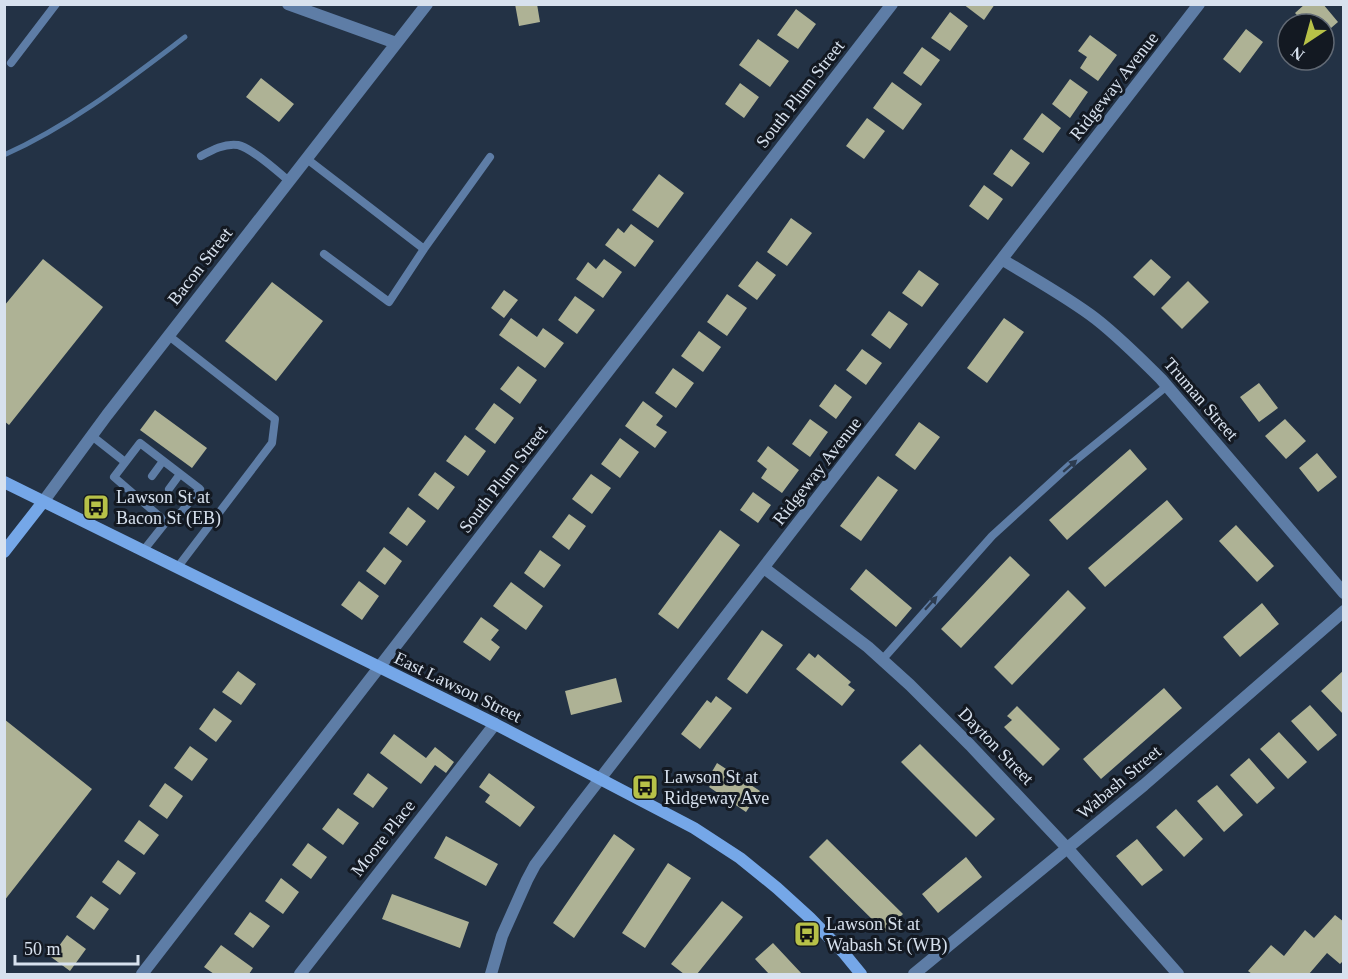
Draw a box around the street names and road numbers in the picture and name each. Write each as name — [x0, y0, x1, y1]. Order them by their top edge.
street label: Ridgeway Avenue — [1066, 28, 1162, 144]
street label: South Plum Street — [752, 36, 848, 152]
street label: Bacon Street — [164, 223, 236, 309]
street label: Truman Street — [1160, 354, 1242, 444]
street label: Ridgeway Avenue — [769, 413, 865, 529]
street label: South Plum Street — [455, 421, 551, 537]
street label: East Lawson Street — [391, 648, 525, 726]
street label: Dayton Street — [954, 703, 1038, 789]
street label: Wabash Street — [1073, 741, 1165, 823]
street label: Moore Place — [347, 796, 419, 880]

